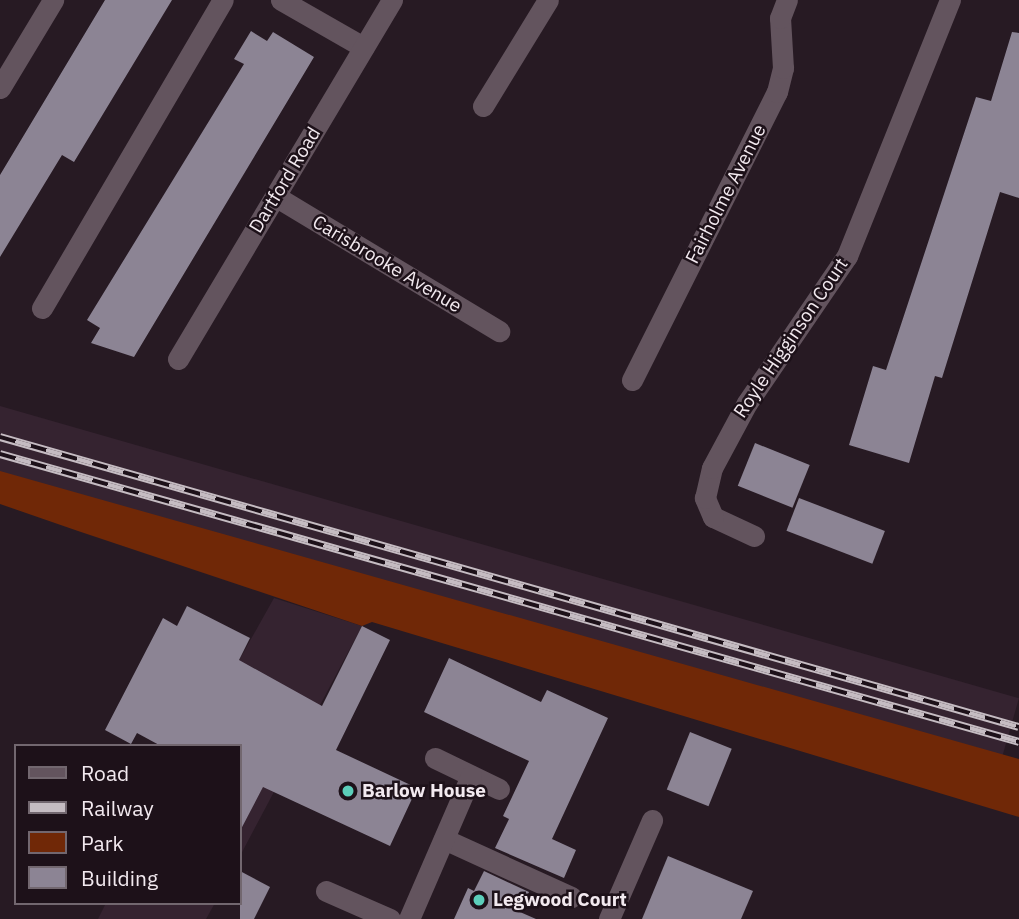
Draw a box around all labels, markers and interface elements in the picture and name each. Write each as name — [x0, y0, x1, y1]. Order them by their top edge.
street label: Fairholme Avenue — [681, 121, 771, 267]
street label: Dartford Road — [245, 123, 325, 237]
street label: Carisbrooke Avenue — [308, 210, 466, 318]
street label: Royle Higginson Court — [729, 254, 853, 422]
legend — [14, 744, 242, 905]
text: Road — [81, 759, 129, 787]
place label: Barlow House — [362, 780, 486, 802]
marker: Barlow House — [340, 783, 356, 799]
text: Railway — [81, 794, 154, 822]
text: Park — [81, 829, 124, 857]
text: Building — [81, 864, 158, 892]
place label: Legwood Court — [493, 889, 627, 911]
marker: Legwood Court — [471, 892, 487, 908]

